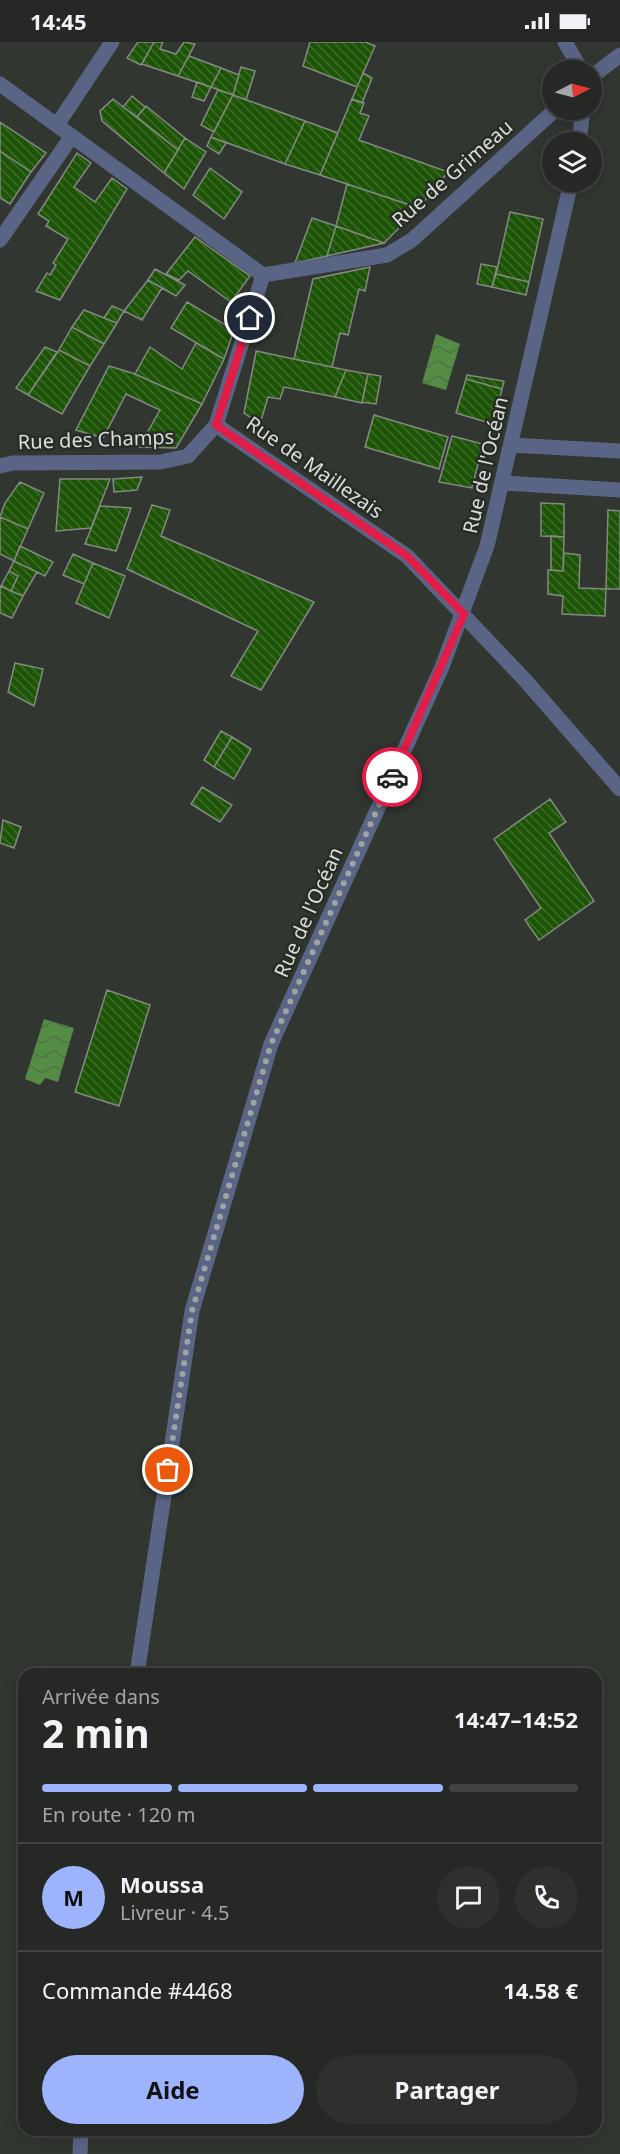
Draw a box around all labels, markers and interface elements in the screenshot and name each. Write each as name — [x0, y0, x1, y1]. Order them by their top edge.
text: 14:45 — [30, 6, 87, 36]
north arrow — [542, 60, 602, 120]
map controls — [542, 60, 602, 192]
street label: Rue de Grimeau — [386, 113, 518, 233]
button: layers — [542, 132, 602, 192]
pin — [224, 292, 275, 343]
icon: home — [233, 301, 266, 334]
street label: Rue de l'Océan — [456, 394, 514, 536]
street label: Rue de Maillezais — [241, 410, 389, 524]
street label: Rue des Champs — [17, 423, 175, 455]
courier — [362, 747, 422, 807]
icon: car — [376, 761, 409, 794]
street label: Rue de l'Océan — [267, 843, 349, 981]
pin — [142, 1444, 193, 1495]
icon: bag — [151, 1453, 184, 1486]
text: Arrivée dans — [42, 1683, 160, 1710]
text: 14:47–14:52 — [454, 1704, 578, 1734]
text: 2 min — [42, 1706, 149, 1759]
text: En route · 120 m — [42, 1801, 195, 1828]
button: chat — [437, 1866, 500, 1929]
button: phone — [515, 1866, 578, 1929]
text: Moussa — [120, 1869, 204, 1899]
text: M — [63, 1882, 84, 1912]
text: Livreur · 4.5 — [120, 1899, 230, 1926]
text: Commande #4468 — [42, 1975, 233, 2005]
text: 14.58 € — [503, 1975, 578, 2005]
button: Aide — [42, 2055, 304, 2124]
button: Partager — [316, 2055, 578, 2124]

